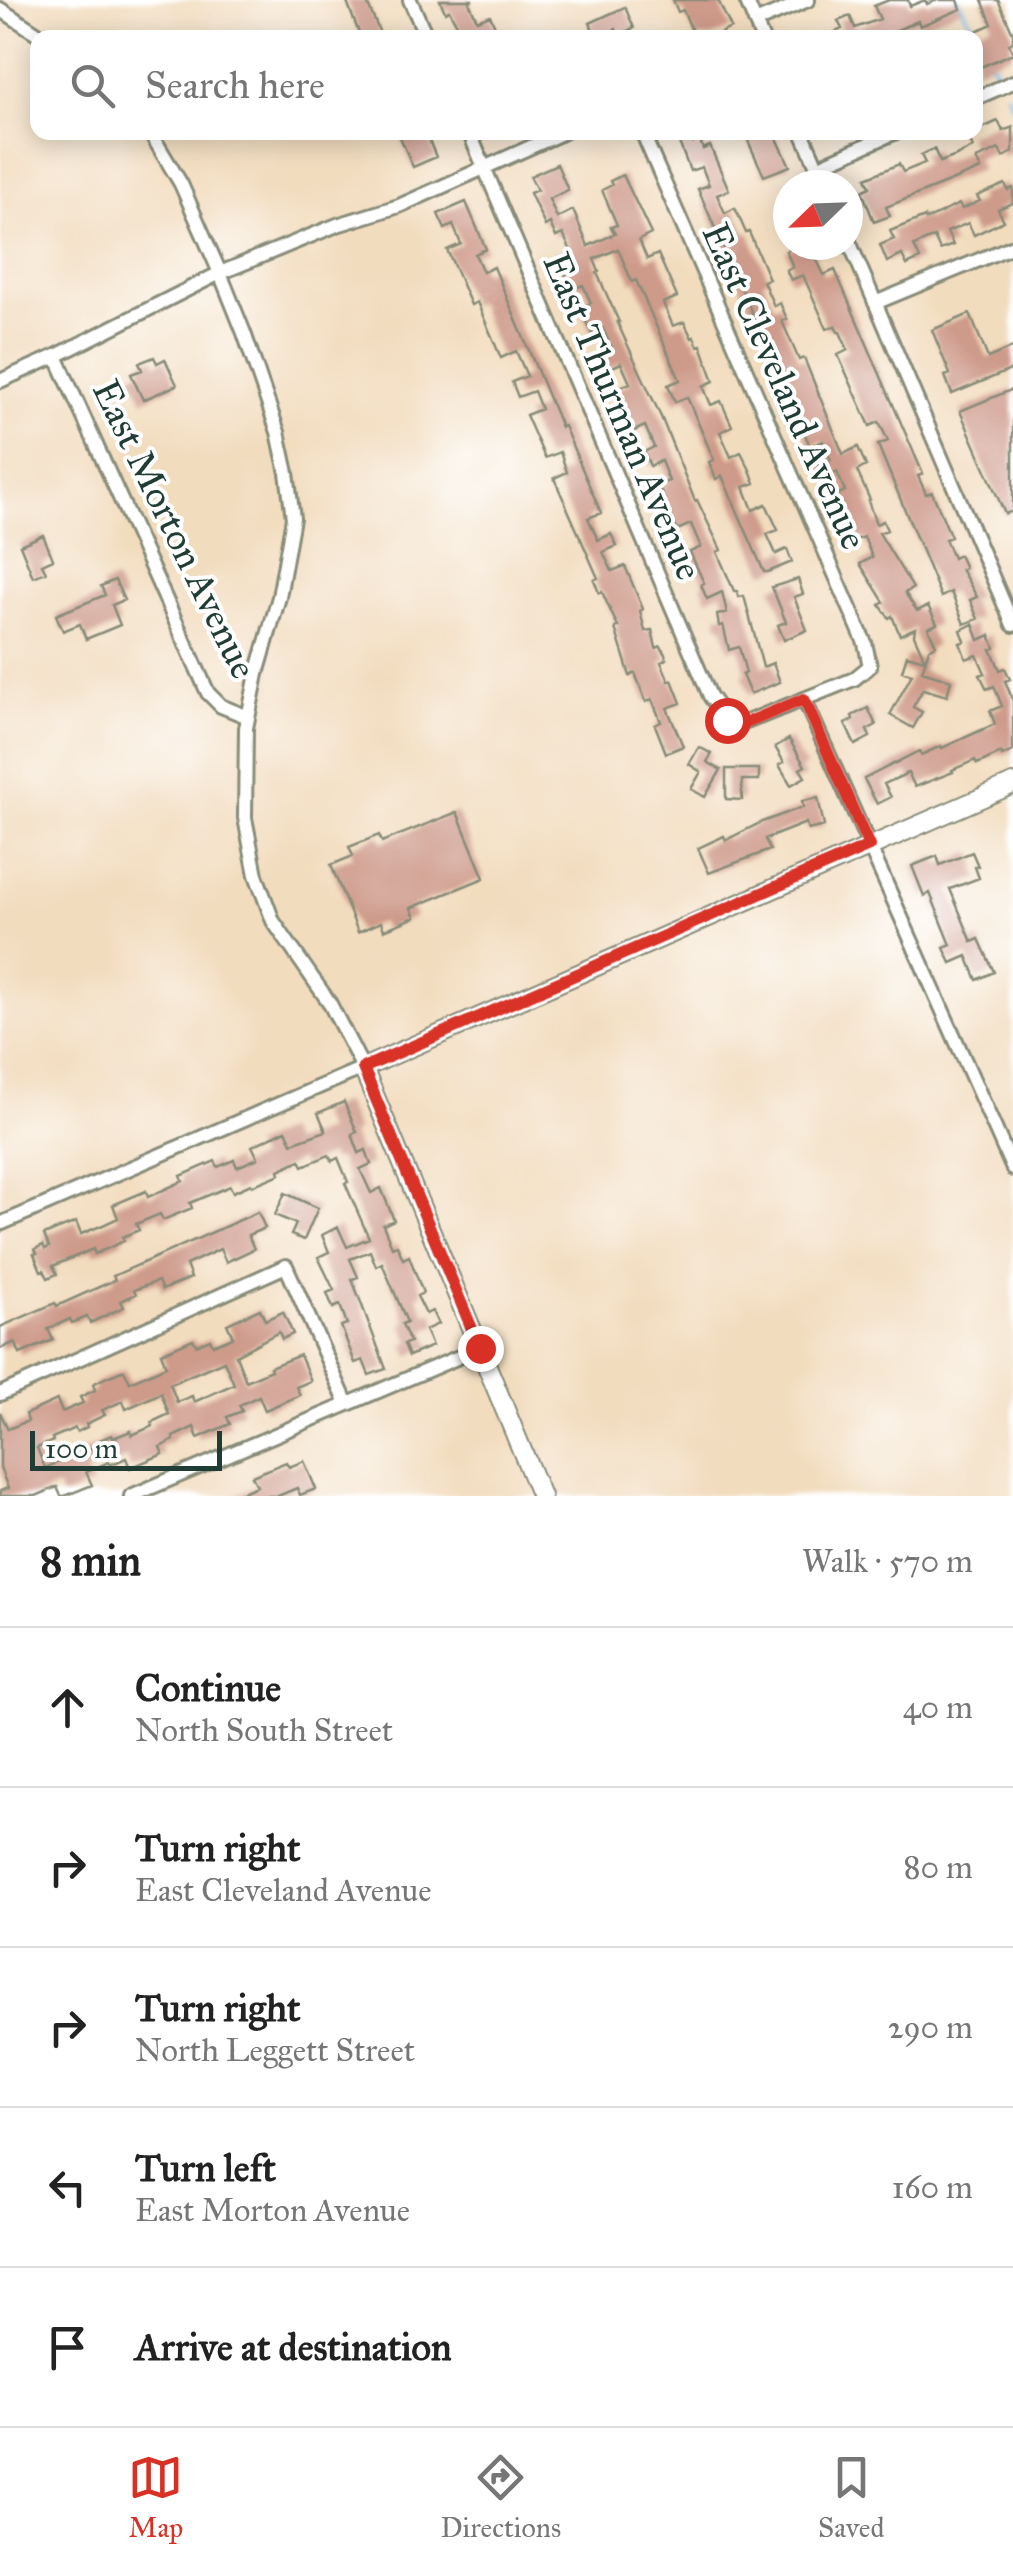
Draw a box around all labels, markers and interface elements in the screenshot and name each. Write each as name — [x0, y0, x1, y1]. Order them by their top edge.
search box — [30, 30, 983, 140]
icon: search — [65, 58, 120, 113]
text: Search here — [145, 62, 325, 108]
north arrow — [773, 170, 863, 260]
street label: East Cleveland Avenue — [692, 216, 878, 556]
street label: East Thurman Avenue — [533, 245, 713, 587]
street label: East Morton Avenue — [83, 372, 267, 686]
route start — [705, 698, 751, 744]
route end — [458, 1326, 504, 1372]
scale bar — [30, 1426, 222, 1471]
text: 100 m — [45, 1431, 118, 1466]
text: 8 min — [40, 1535, 141, 1587]
text: Walk · 570 m — [802, 1542, 973, 1581]
text: Continue — [135, 1665, 281, 1711]
icon: ahead — [40, 1680, 95, 1735]
text: 40 m — [903, 1688, 973, 1727]
text: North South Street — [135, 1711, 393, 1750]
text: Turn right — [135, 1825, 301, 1871]
icon: right — [40, 1840, 95, 1895]
text: 80 m — [904, 1848, 973, 1887]
text: East Cleveland Avenue — [135, 1871, 432, 1910]
text: Turn right — [135, 1985, 301, 2031]
icon: right — [40, 2000, 95, 2055]
text: 290 m — [888, 2008, 973, 2047]
text: North Leggett Street — [135, 2031, 415, 2070]
text: Turn left — [135, 2145, 276, 2191]
icon: left — [40, 2160, 95, 2215]
text: 160 m — [892, 2168, 973, 2207]
text: East Morton Avenue — [135, 2191, 410, 2230]
icon: arrive — [40, 2320, 95, 2375]
text: Arrive at destination — [135, 2324, 452, 2370]
tab: Map — [128, 2450, 183, 2545]
tab: Directions — [440, 2450, 561, 2545]
tab: Saved — [818, 2450, 885, 2545]

